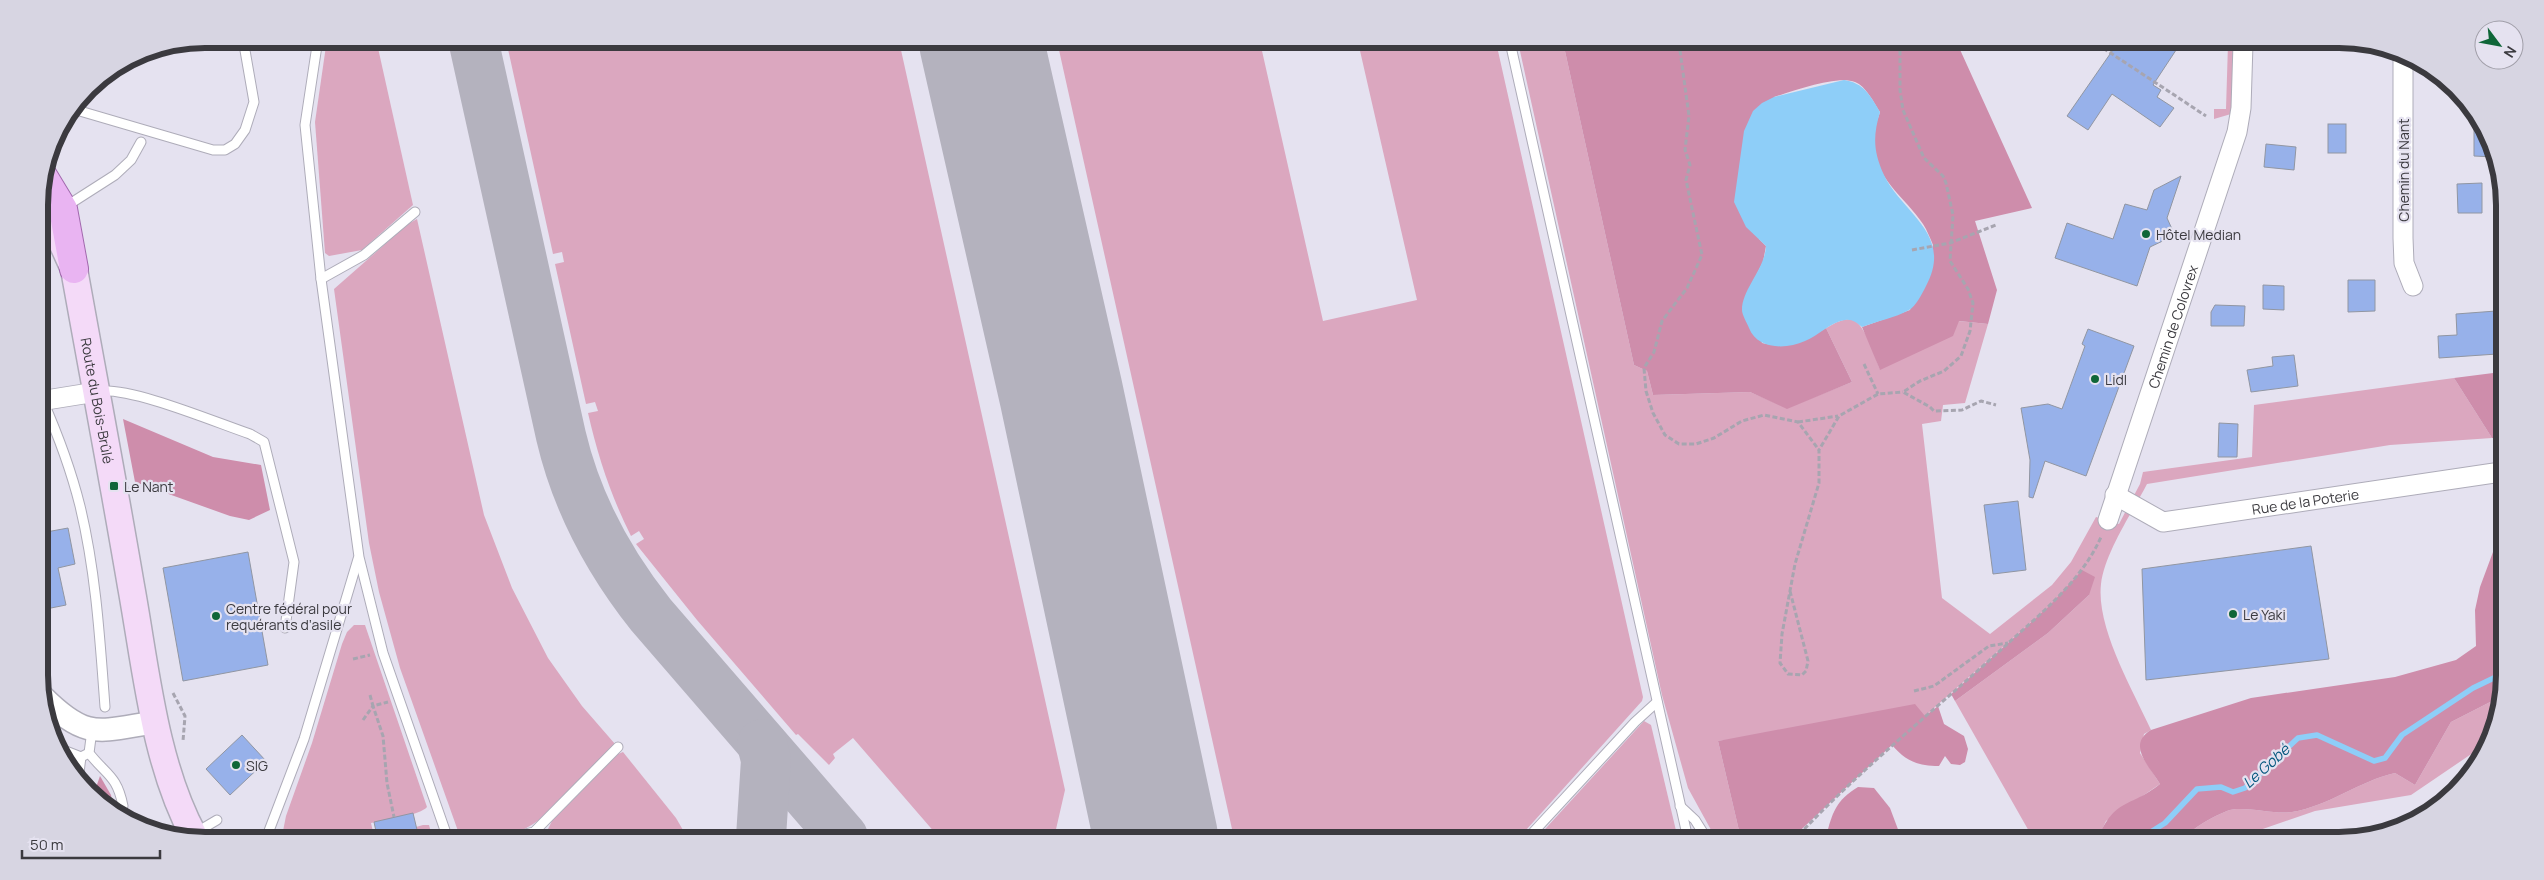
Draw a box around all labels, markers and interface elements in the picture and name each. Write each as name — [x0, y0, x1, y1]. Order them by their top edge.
north arrow — [2474, 20, 2524, 70]
text: N — [2500, 43, 2521, 61]
street label: Chemin du Nant — [2394, 118, 2413, 222]
place label: Hôtel Median — [2156, 225, 2241, 244]
marker: Hôtel Median — [2140, 228, 2152, 240]
street label: Chemin de Colovrex — [2143, 262, 2202, 391]
street label: Route du Bois-Brûlé — [77, 336, 119, 465]
place label: Lidl — [2105, 370, 2127, 389]
marker: Lidl — [2089, 373, 2101, 385]
place label: Le Nant — [124, 477, 174, 496]
marker: Le Nant — [108, 480, 120, 492]
street label: Rue de la Poterie — [2251, 484, 2360, 518]
place label: Centre fédéral pour requérants d’asile — [226, 599, 352, 634]
place label: Le Yaki — [2243, 605, 2286, 624]
marker: Le Yaki — [2227, 608, 2239, 620]
marker: Centre fédéral pour requérants d’asile — [210, 610, 222, 622]
water label: Le Gobé — [2238, 738, 2295, 793]
place label: SIG — [246, 756, 268, 775]
marker: SIG — [230, 759, 242, 771]
scale bar — [22, 828, 160, 860]
text: 50 m — [30, 834, 64, 855]

